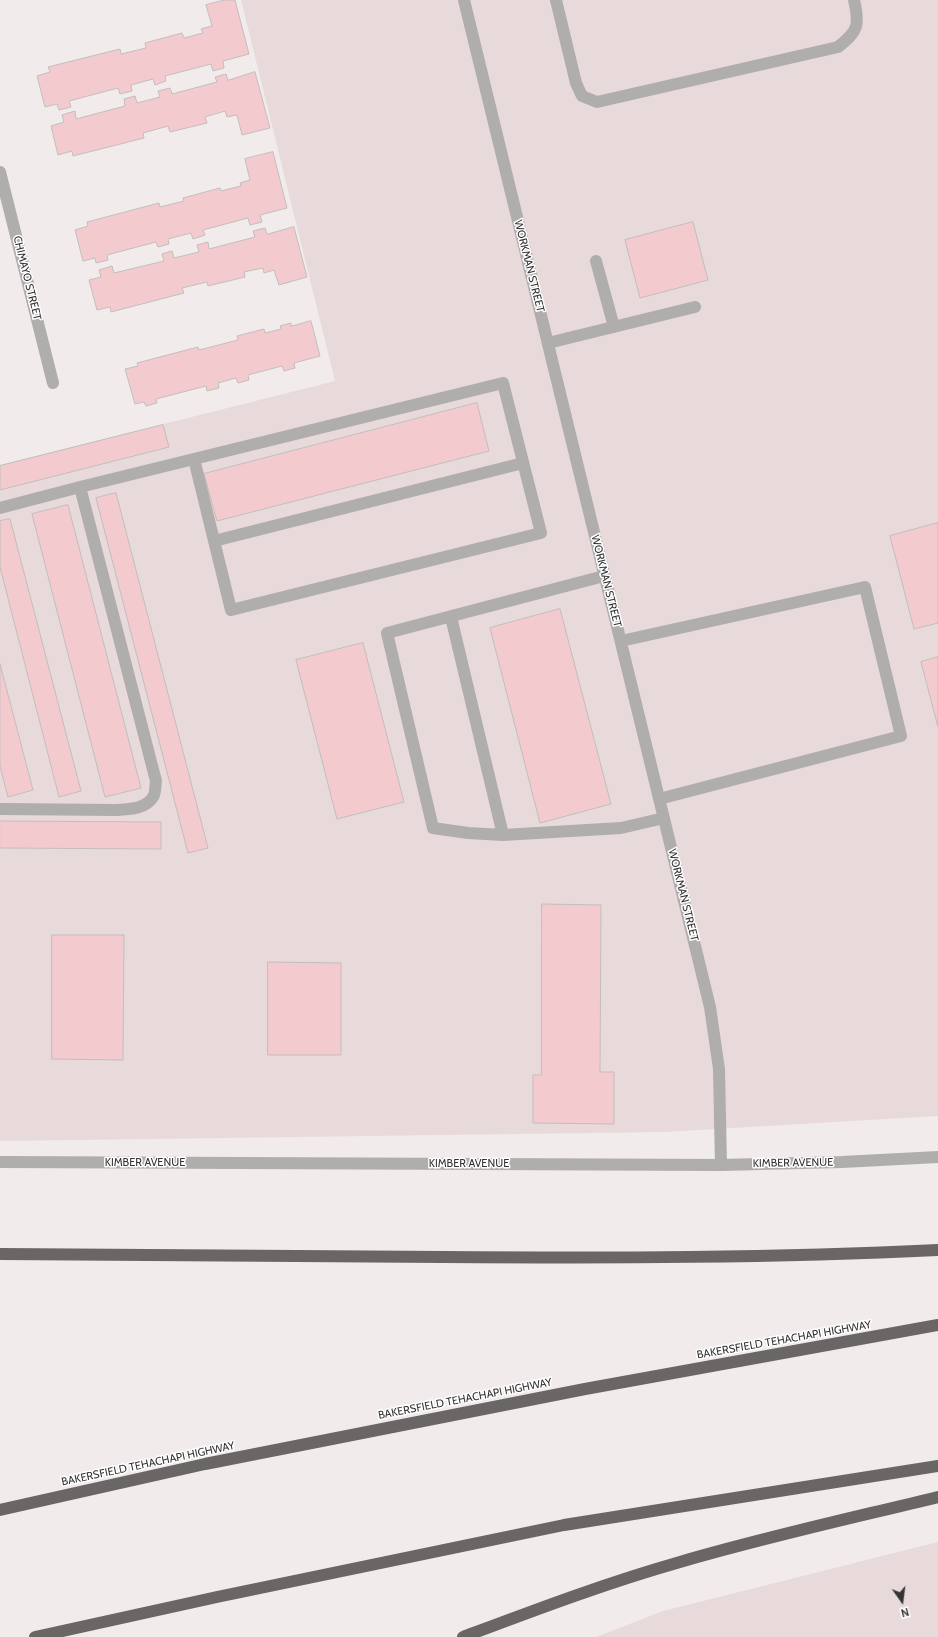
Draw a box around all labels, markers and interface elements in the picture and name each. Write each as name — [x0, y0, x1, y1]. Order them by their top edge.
street label: WORKMAN STREET — [511, 219, 547, 313]
street label: CHIMAYO STREET — [10, 235, 44, 321]
street label: WORKMAN STREET — [588, 534, 624, 628]
street label: WORKMAN STREET — [665, 848, 701, 942]
street label: KIMBER AVENUE — [105, 1156, 185, 1170]
street label: KIMBER AVENUE — [753, 1156, 833, 1170]
street label: KIMBER AVENUE — [429, 1157, 509, 1171]
street label: BAKERSFIELD TEHACHAPI HIGHWAY — [696, 1318, 872, 1362]
street label: BAKERSFIELD TEHACHAPI HIGHWAY — [377, 1376, 553, 1422]
street label: BAKERSFIELD TEHACHAPI HIGHWAY — [60, 1439, 236, 1489]
north arrow — [882, 1581, 922, 1621]
text: N — [899, 1605, 910, 1620]

